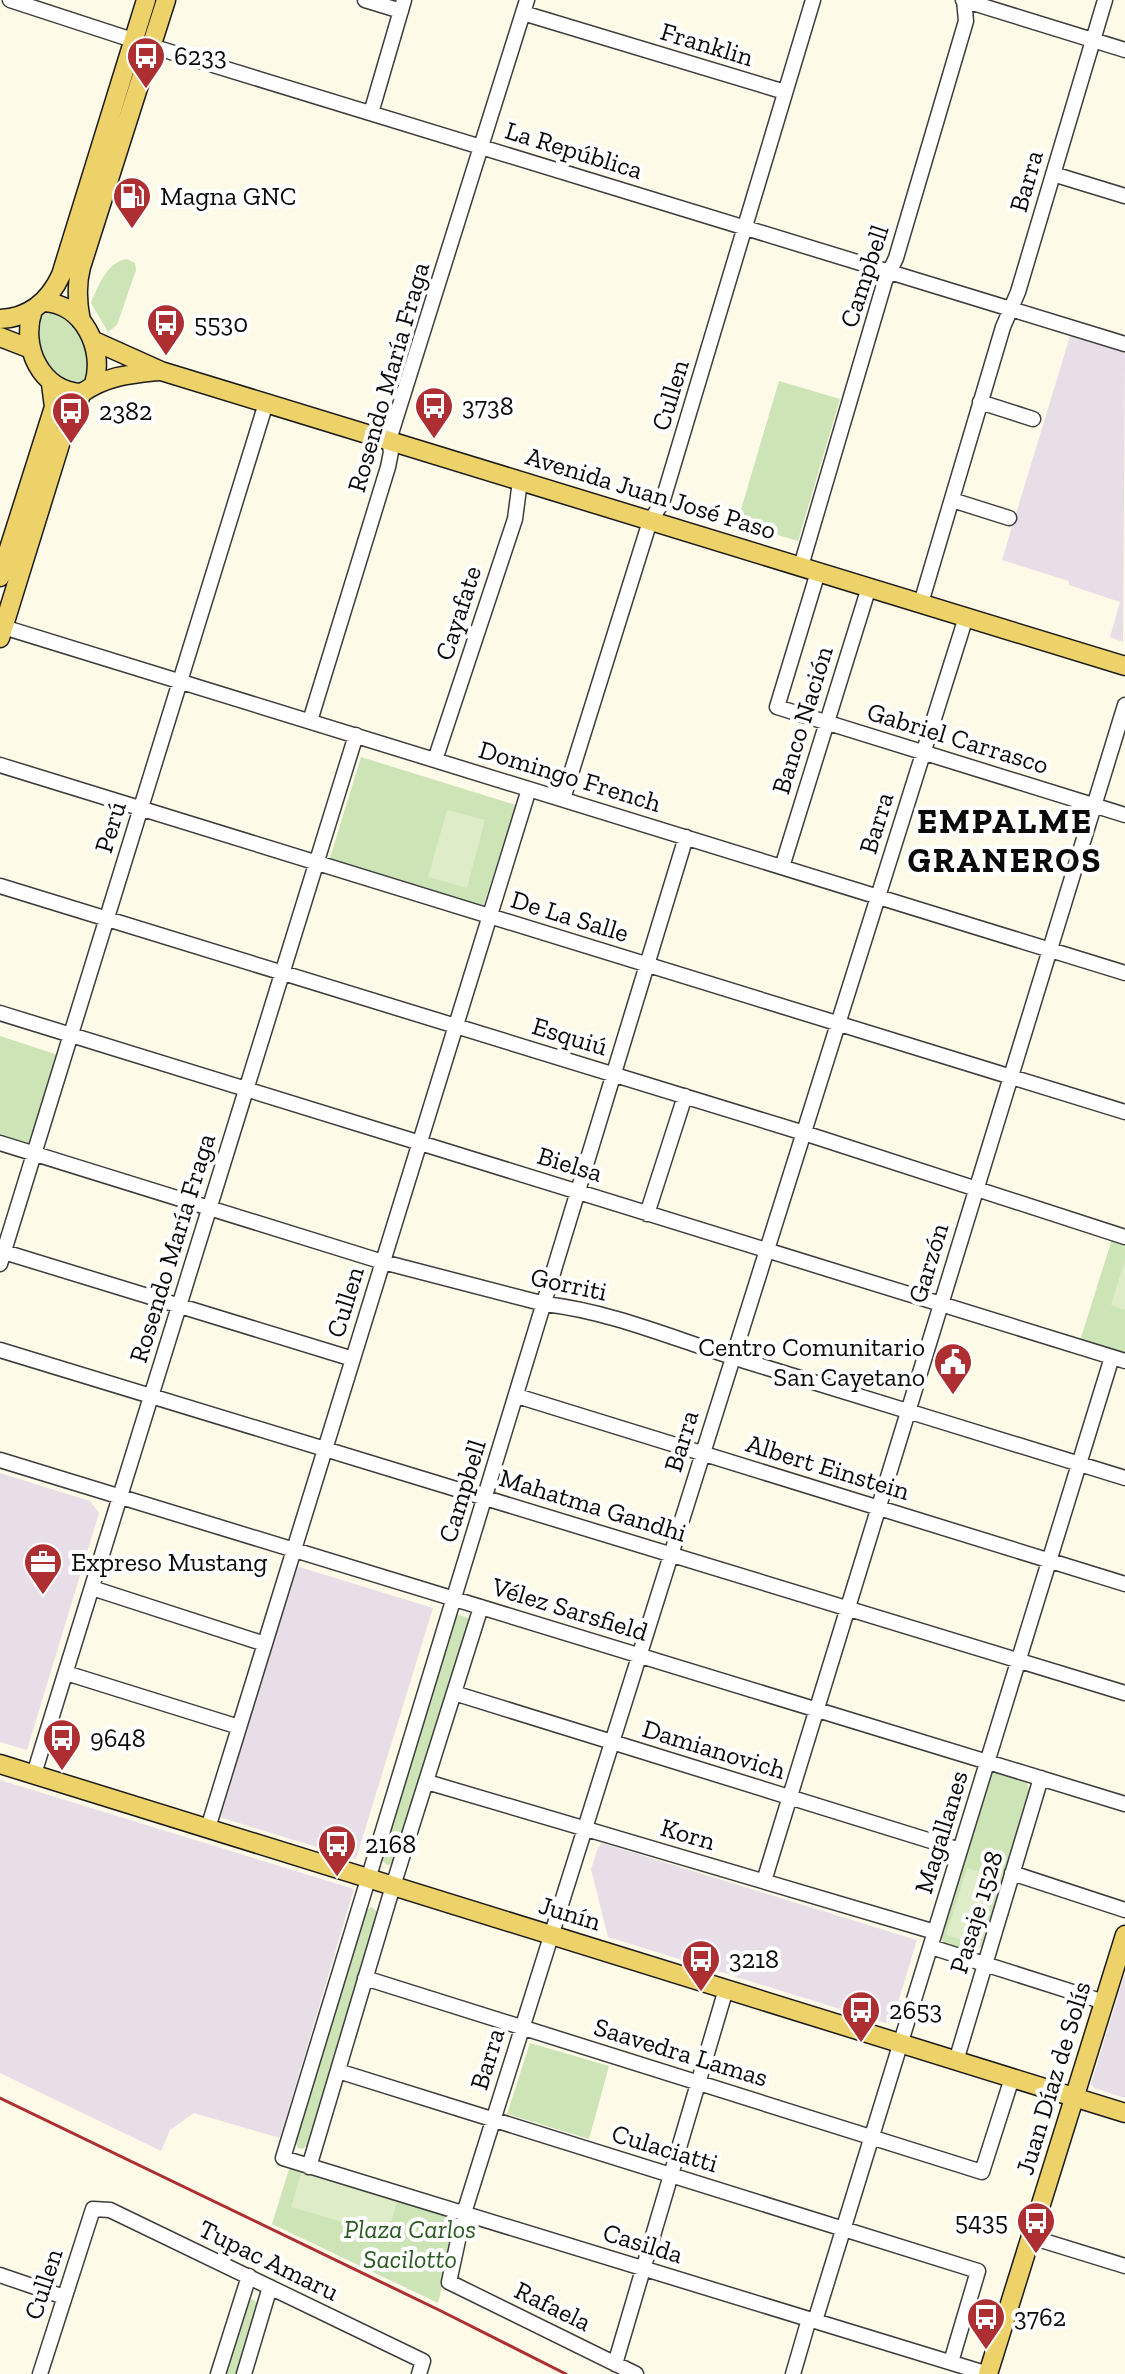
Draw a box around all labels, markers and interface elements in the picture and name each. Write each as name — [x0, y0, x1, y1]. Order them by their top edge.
street label: Franklin — [657, 15, 757, 73]
bus stop icon: 6233 — [125, 35, 167, 90]
place label: 6233 — [174, 40, 227, 72]
street label: La República — [501, 114, 647, 186]
street label: Barra — [1002, 146, 1050, 216]
fuel station icon: Magna GNC — [111, 175, 153, 230]
place label: Magna GNC — [160, 180, 296, 212]
street label: Campbell — [832, 221, 896, 331]
street label: Rosendo María Fraga — [340, 258, 436, 496]
bus stop icon: 5530 — [145, 302, 187, 357]
place label: 5530 — [194, 307, 248, 339]
street label: Cullen — [644, 356, 696, 434]
bus stop icon: 3738 — [413, 385, 455, 440]
bus stop icon: 2382 — [50, 390, 92, 445]
place label: 3738 — [462, 390, 514, 422]
place label: 2382 — [99, 395, 152, 427]
street label: Avenida Juan José Paso — [522, 440, 780, 546]
street label: Cayafate — [428, 562, 488, 664]
street label: Banco Nación — [764, 642, 840, 798]
street label: Gabriel Carrasco — [863, 695, 1053, 781]
street label: Domingo French — [475, 733, 665, 819]
street label: Barra — [852, 788, 901, 858]
street label: Perú — [87, 797, 133, 857]
district label: EMPALME GRANEROS — [908, 801, 1102, 881]
street label: De La Salle — [507, 883, 633, 949]
street label: Esquiú — [528, 1009, 612, 1063]
street label: Rosendo María Fraga — [122, 1129, 222, 1366]
street label: Bielsa — [534, 1139, 607, 1189]
street label: Garzón — [901, 1219, 955, 1307]
street label: Gorriti — [528, 1260, 610, 1308]
street label: Cullen — [319, 1263, 371, 1341]
place label: Centro Comunitario San Cayetano — [698, 1331, 925, 1393]
public building icon: Centro Comunitario San Cayetano — [932, 1341, 974, 1396]
street label: Barra — [657, 1406, 706, 1476]
street label: Albert Einstein — [742, 1427, 914, 1507]
street label: Campbell — [431, 1436, 493, 1546]
street label: Mahatma Gandhi — [495, 1461, 691, 1549]
office icon: Expreso Mustang — [22, 1541, 64, 1596]
place label: Expreso Mustang — [71, 1546, 267, 1578]
street label: Vélez Sarsfield — [487, 1570, 652, 1648]
street label: Damianovich — [639, 1712, 790, 1786]
bus stop icon: 9648 — [41, 1717, 83, 1772]
place label: 9648 — [90, 1722, 146, 1754]
street label: Magallanes — [907, 1767, 975, 1897]
street label: Korn — [657, 1811, 719, 1857]
bus stop icon: 2168 — [316, 1823, 358, 1878]
place label: 2168 — [365, 1828, 416, 1860]
street label: Pasaje 1528 — [942, 1847, 1010, 1977]
street label: Junín — [535, 1888, 605, 1938]
bus stop icon: 3218 — [680, 1938, 722, 1993]
place label: 3218 — [729, 1943, 779, 1975]
street label: Juan Díaz de Solís — [1008, 1977, 1098, 2179]
bus stop icon: 2653 — [840, 1989, 882, 2044]
place label: 2653 — [889, 1994, 942, 2026]
street label: Saavedra Lamas — [590, 2010, 772, 2094]
street label: Barra — [463, 2024, 512, 2094]
street label: Culaciatti — [608, 2117, 722, 2179]
bus stop icon: 5435 — [1015, 2200, 1057, 2255]
place label: 5435 — [955, 2205, 1008, 2237]
street label: Tupac Amaru — [194, 2212, 345, 2308]
park label: Plaza Carlos Sacilotto — [344, 2213, 476, 2275]
street label: Casilda — [599, 2216, 687, 2270]
street label: Cullen — [17, 2245, 69, 2323]
street label: Rafaela — [510, 2274, 597, 2338]
bus stop icon: 3762 — [965, 2296, 1007, 2351]
place label: 3762 — [1014, 2301, 1066, 2333]

